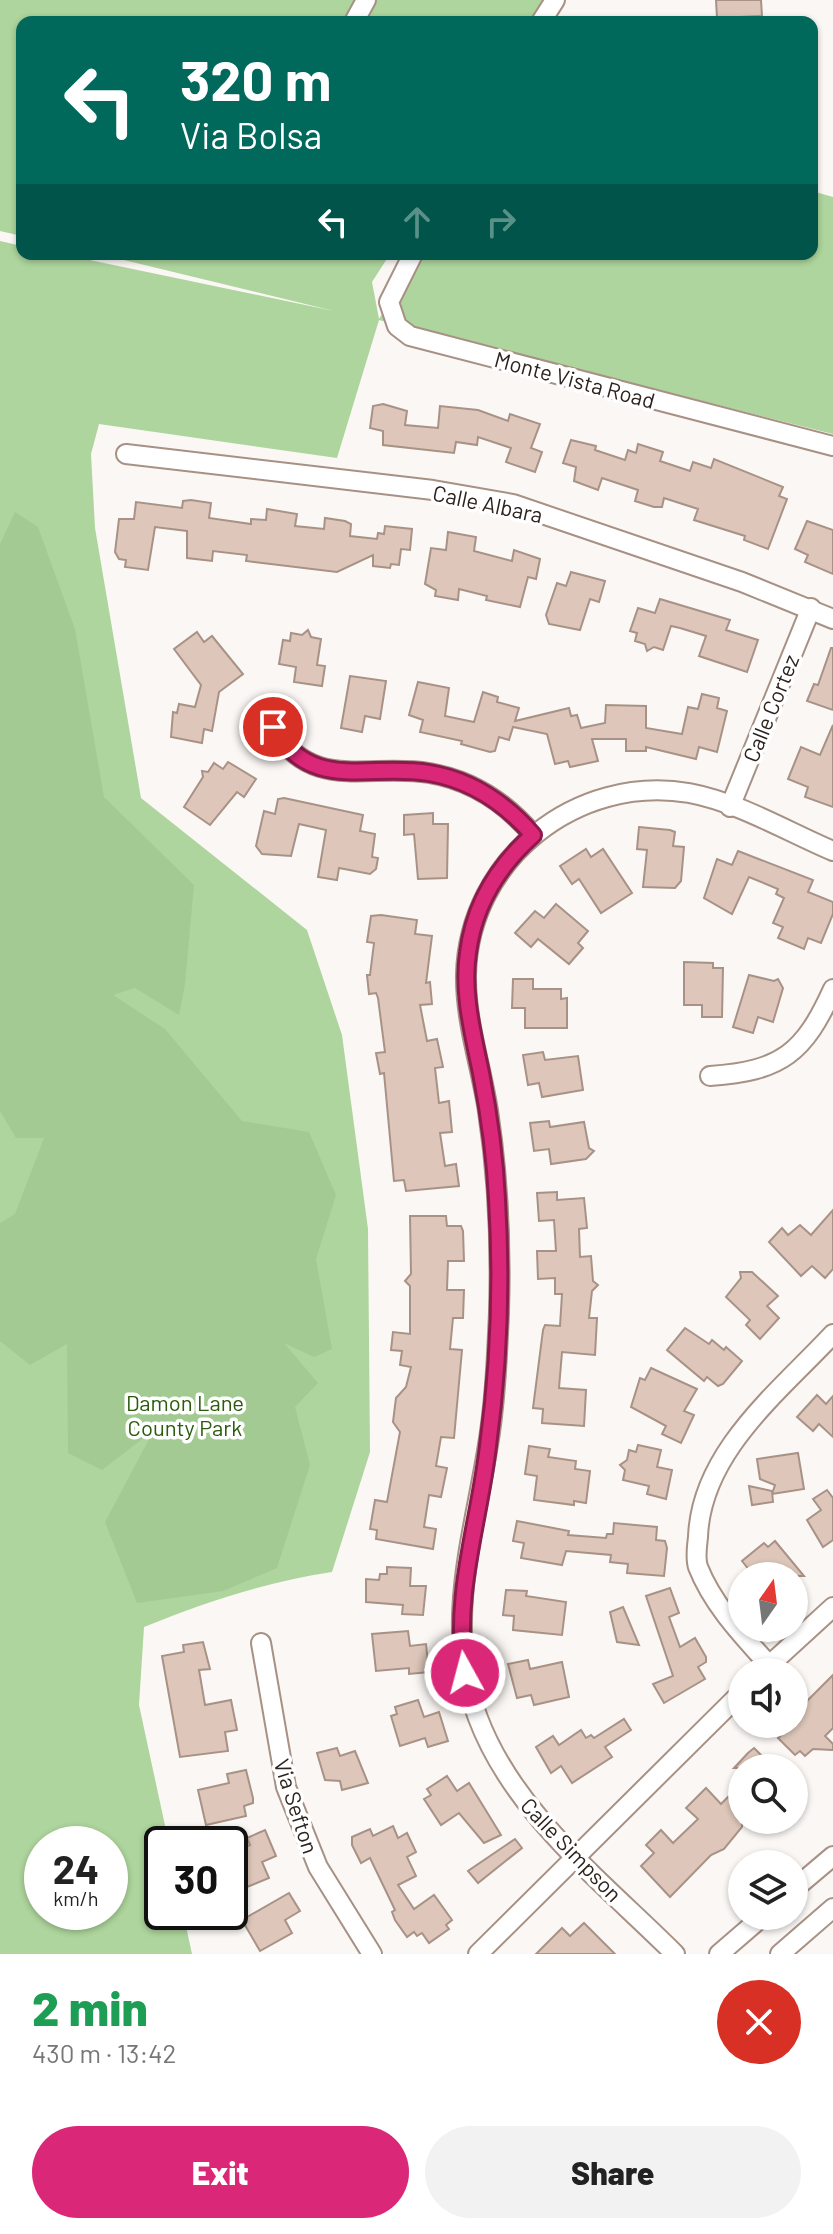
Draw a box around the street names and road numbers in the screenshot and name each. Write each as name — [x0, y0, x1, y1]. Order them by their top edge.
street label: Monte Vista Road — [492, 345, 658, 413]
street label: Calle Albara — [431, 479, 545, 527]
street label: Calle Cortez — [737, 650, 803, 766]
street label: Via Sefton — [269, 1755, 325, 1857]
street label: Calle Simpson — [516, 1792, 628, 1906]

